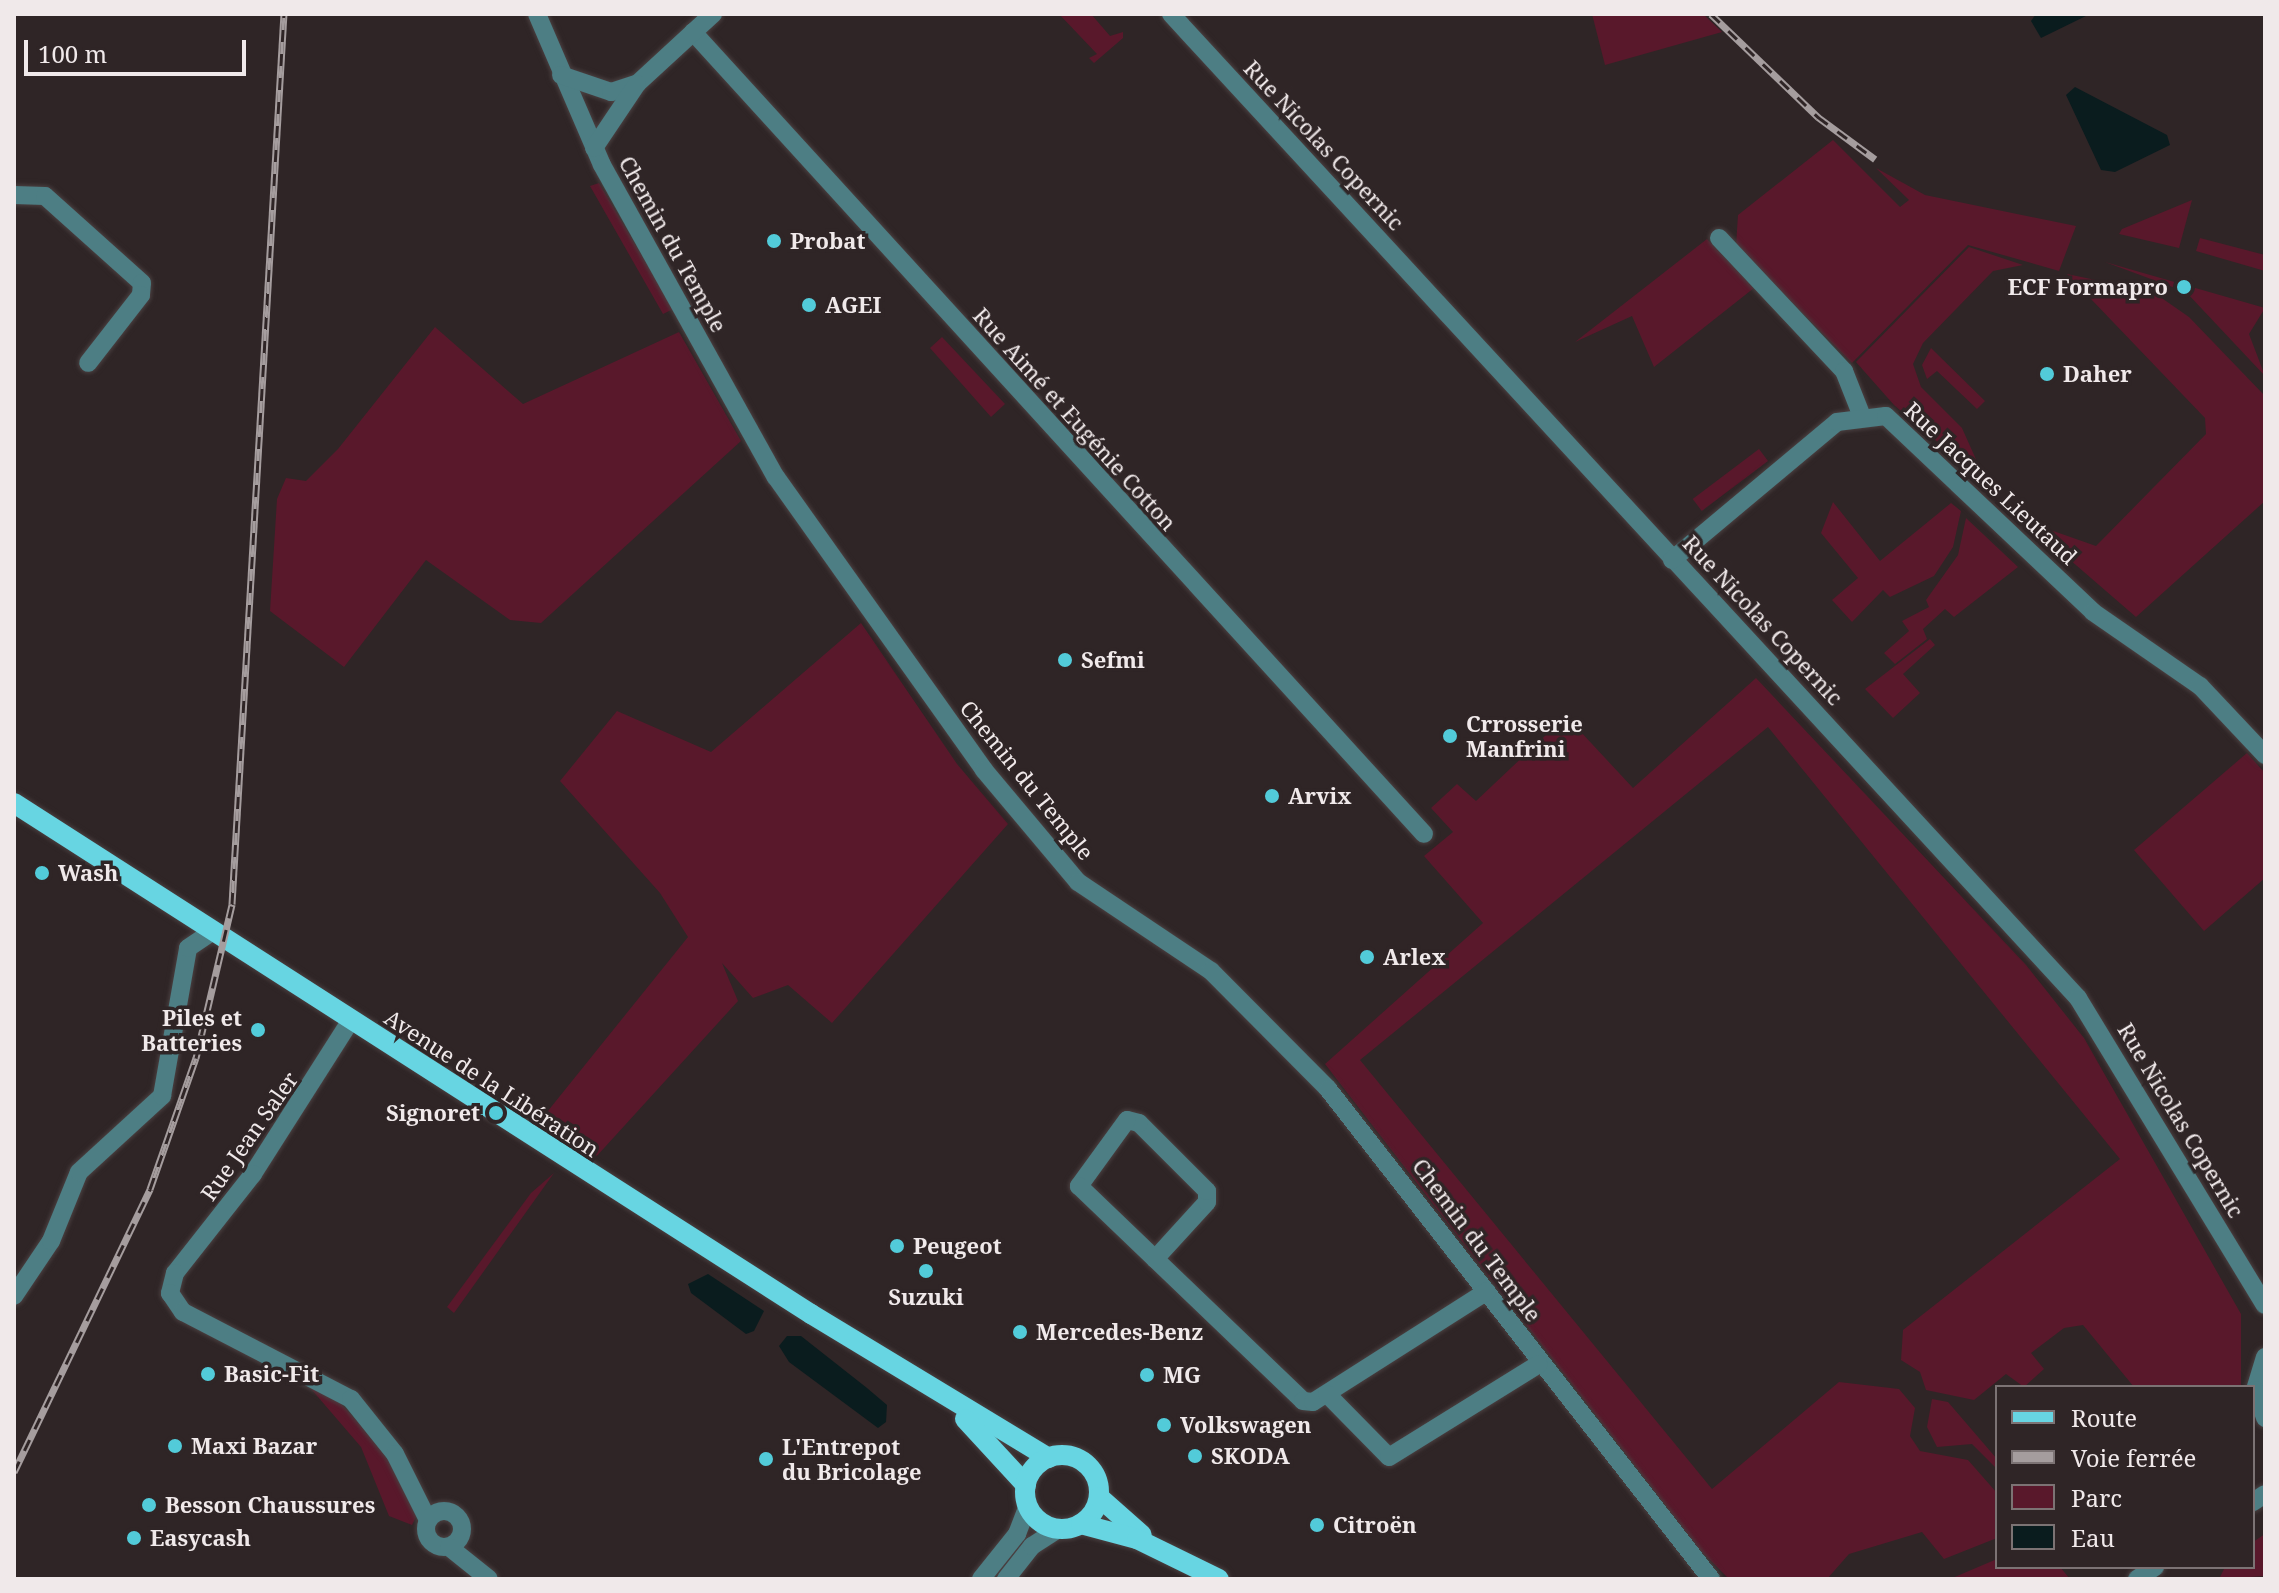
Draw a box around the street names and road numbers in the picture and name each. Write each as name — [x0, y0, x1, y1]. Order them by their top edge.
street label: Rue Nicolas Copernic — [1239, 55, 1409, 235]
street label: Chemin du Temple — [614, 151, 732, 337]
street label: Rue Aimé et Eugénie Cotton — [968, 302, 1182, 536]
street label: Rue Jacques Lieutaud — [1899, 396, 2083, 570]
street label: Rue Nicolas Copernic — [1678, 530, 1848, 710]
street label: Chemin du Temple — [955, 695, 1099, 865]
street label: Avenue de la Libération — [380, 1004, 604, 1162]
street label: Rue Nicolas Copernic — [2113, 1018, 2249, 1222]
street label: Rue Jean Saler — [195, 1067, 303, 1205]
street label: Chemin du Temple — [1407, 1153, 1547, 1327]

